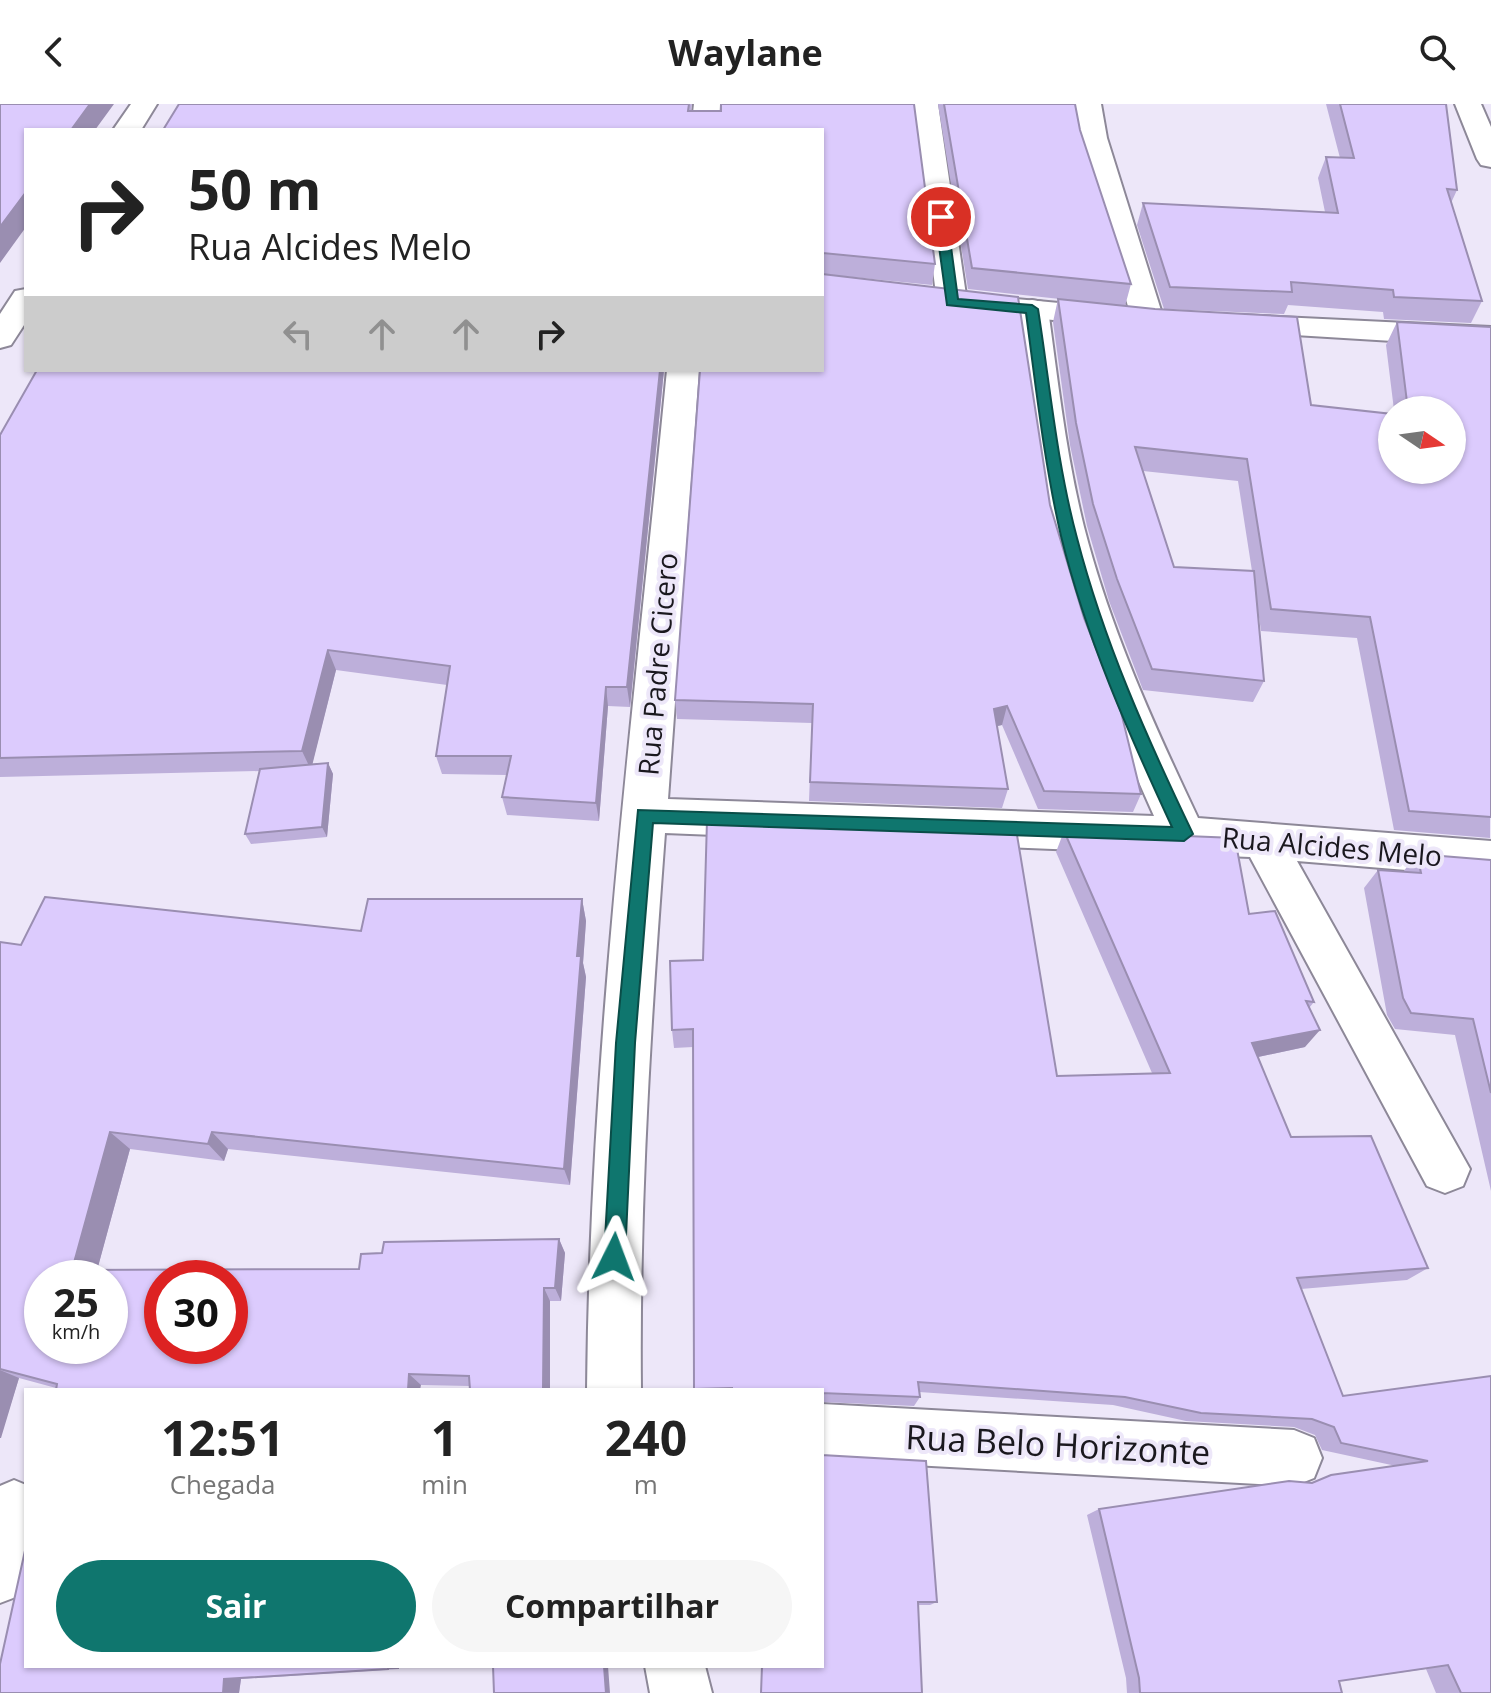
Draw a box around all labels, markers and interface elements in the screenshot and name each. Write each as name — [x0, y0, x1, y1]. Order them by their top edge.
text: Waylane — [668, 28, 823, 77]
icon: back — [32, 30, 76, 74]
icon: search — [1415, 30, 1459, 74]
text: 50 m — [188, 150, 322, 226]
icon: right — [56, 160, 160, 264]
pin — [907, 183, 975, 251]
icon: arrive — [919, 195, 963, 239]
text: Rua Alcides Melo — [188, 222, 472, 271]
icon: left — [276, 312, 320, 356]
icon: ahead — [360, 312, 404, 356]
icon: ahead — [444, 312, 488, 356]
icon: right — [528, 312, 572, 356]
north arrow — [1378, 396, 1466, 484]
map controls — [1378, 396, 1466, 484]
street label: Rua Padre Cicero — [628, 551, 686, 777]
street label: Rua Alcides Melo — [1220, 817, 1444, 875]
position arrow — [572, 1215, 656, 1299]
speed limit sign: 30 — [144, 1260, 248, 1364]
text: 25 — [53, 1274, 99, 1329]
text: km/h — [52, 1318, 100, 1345]
text: 12:51 — [161, 1405, 284, 1470]
text: 1 — [431, 1405, 458, 1470]
text: 240 — [605, 1405, 687, 1470]
street label: Rua Belo Horizonte — [905, 1413, 1212, 1475]
text: Chegada — [170, 1466, 276, 1502]
text: min — [421, 1466, 468, 1502]
text: m — [634, 1466, 658, 1502]
button: Sair — [56, 1560, 416, 1652]
button: Compartilhar — [432, 1560, 792, 1652]

